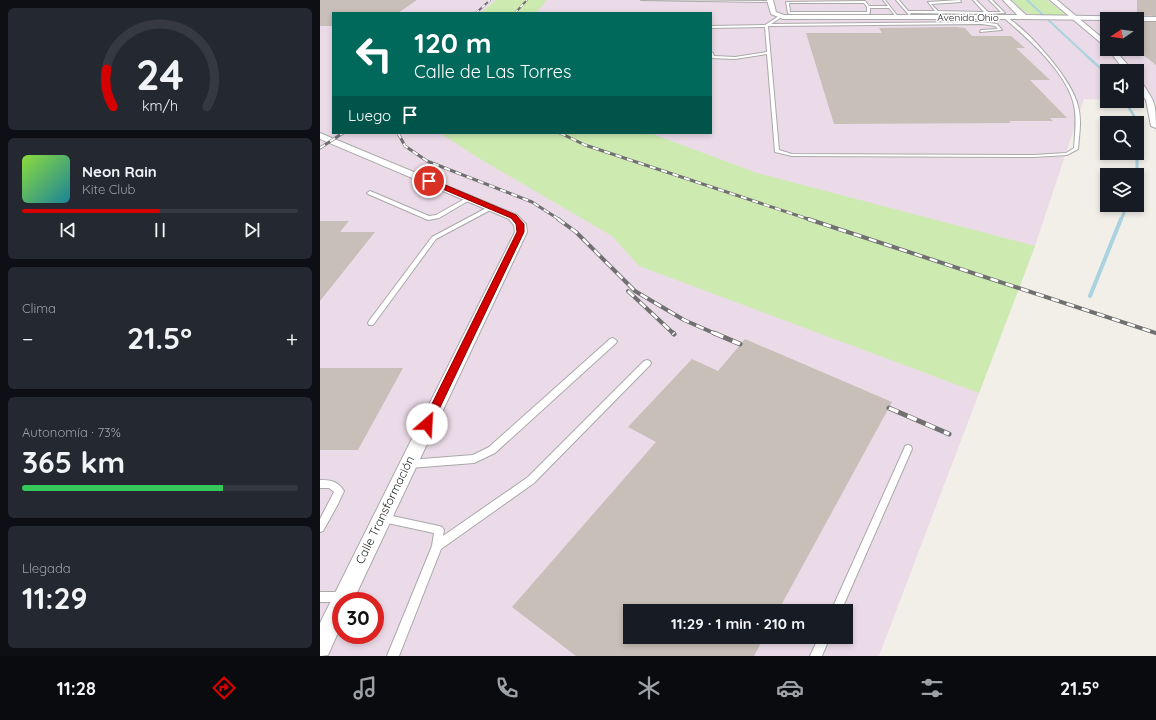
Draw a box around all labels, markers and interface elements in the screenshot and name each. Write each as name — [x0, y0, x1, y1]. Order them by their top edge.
street label: Avenida Ohio — [937, 11, 999, 24]
north arrow — [1100, 12, 1144, 56]
map controls — [1100, 12, 1144, 212]
text: 120 m — [414, 25, 492, 60]
icon: left — [348, 28, 400, 80]
text: 24 — [136, 48, 184, 100]
text: Calle de Las Torres — [414, 60, 571, 83]
button: sound — [1100, 64, 1144, 108]
text: km/h — [142, 96, 178, 114]
icon: arrive — [399, 104, 421, 126]
text: Luego — [348, 106, 391, 125]
button: search — [1100, 116, 1144, 160]
text: Neon Rain — [82, 162, 157, 181]
pin — [412, 164, 446, 198]
button: layers — [1100, 168, 1144, 212]
icon: arrive — [418, 170, 440, 192]
text: Kite Club — [82, 181, 135, 197]
icon: previous — [57, 219, 79, 241]
icon: pause — [149, 219, 171, 241]
icon: next — [241, 219, 263, 241]
text: Clima — [22, 300, 56, 316]
text: 21.5° — [127, 319, 192, 357]
text: − — [22, 325, 33, 353]
text: + — [286, 325, 298, 353]
position arrow — [406, 403, 448, 445]
text: Autonomía · 73% — [22, 424, 121, 440]
text: 365 km — [22, 443, 125, 481]
street label: Calle Transformación — [352, 453, 417, 566]
text: Llegada — [22, 560, 71, 576]
text: 11:29 — [22, 579, 88, 617]
speed limit sign: 30 — [332, 592, 384, 644]
text: 11:29 · 1 min · 210 m — [671, 614, 805, 633]
icon: directions — [210, 674, 238, 702]
icon: music — [351, 674, 379, 702]
icon: phone — [493, 674, 521, 702]
icon: climate — [635, 674, 663, 702]
icon: car — [776, 674, 804, 702]
icon: filters — [918, 674, 946, 702]
text: 11:28 — [57, 677, 96, 700]
text: 21.5° — [1060, 677, 1099, 700]

